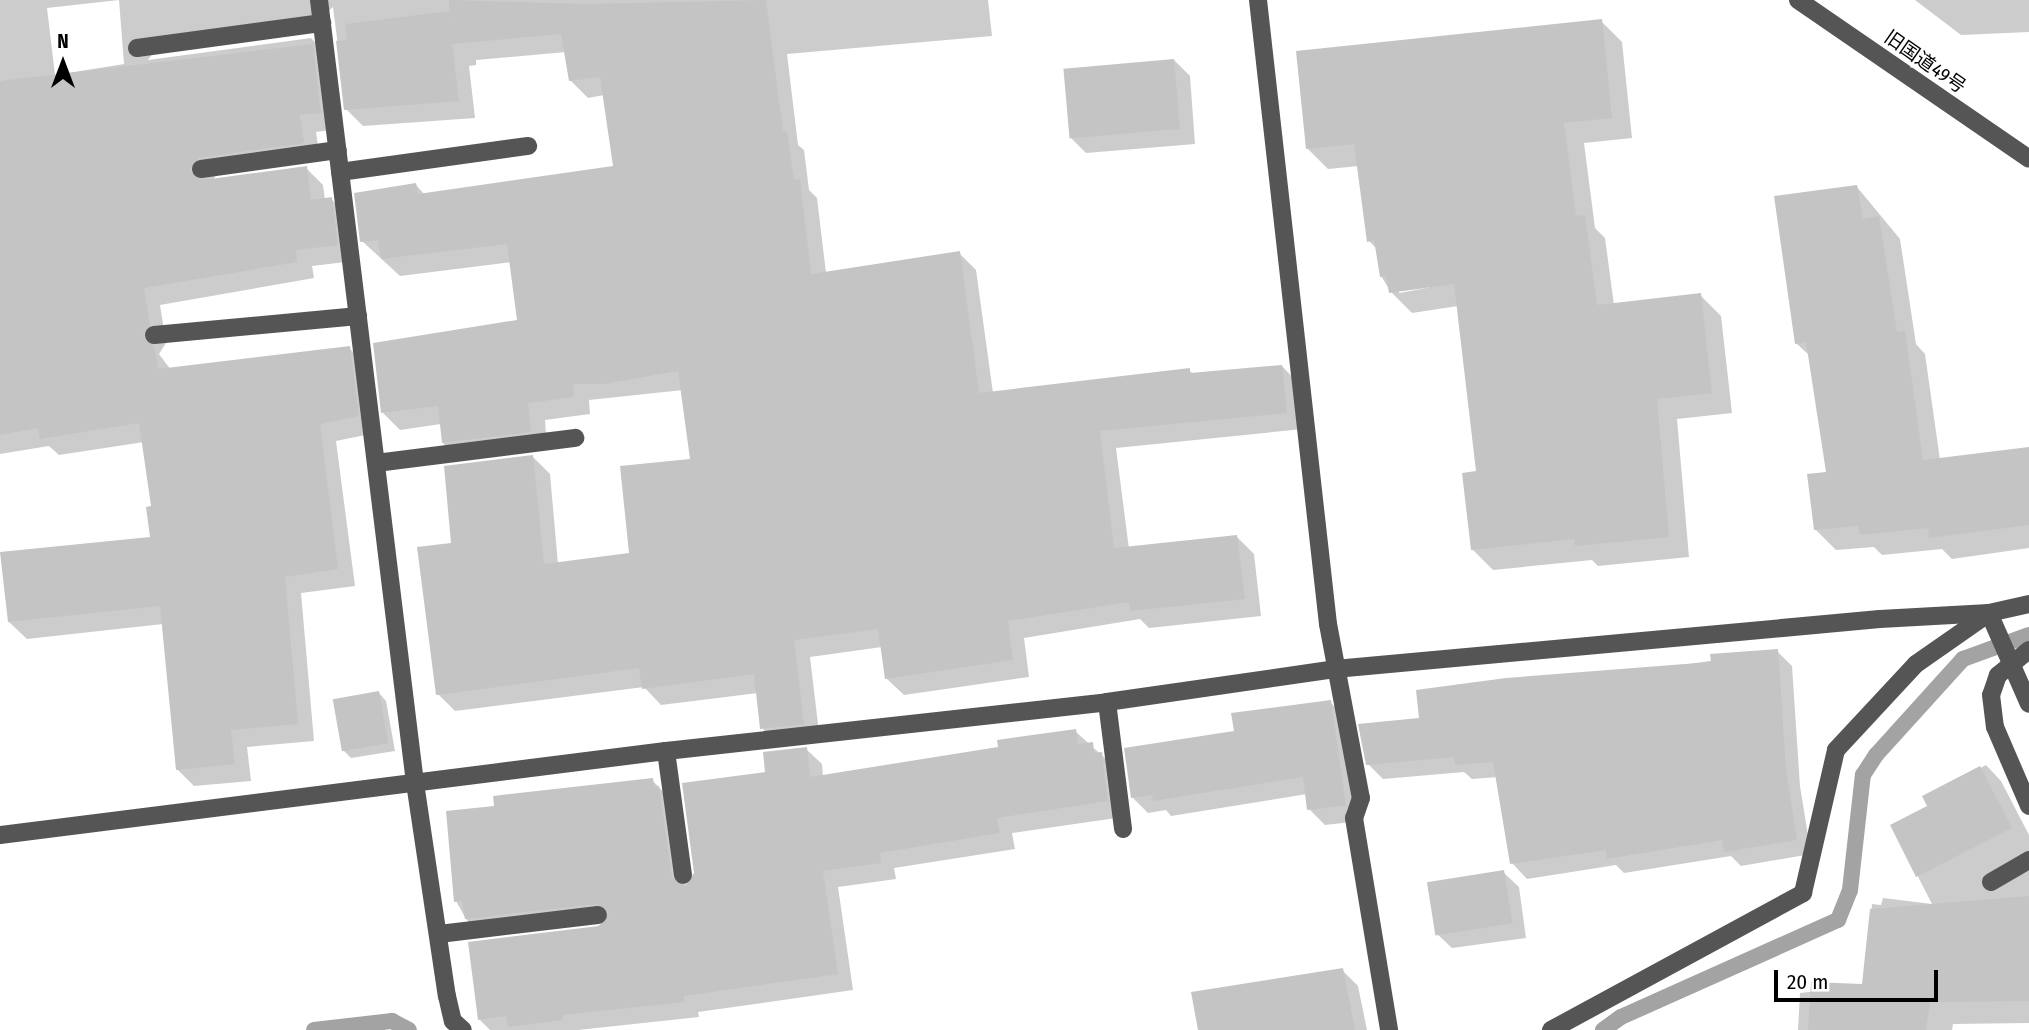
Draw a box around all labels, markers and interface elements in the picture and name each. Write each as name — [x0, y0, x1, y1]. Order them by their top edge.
street label: 旧国道49号 — [1880, 26, 1970, 98]
north arrow — [28, 28, 98, 98]
text: N — [57, 30, 69, 53]
scale bar — [1777, 956, 1941, 1000]
text: 20 m — [1787, 969, 1828, 995]

